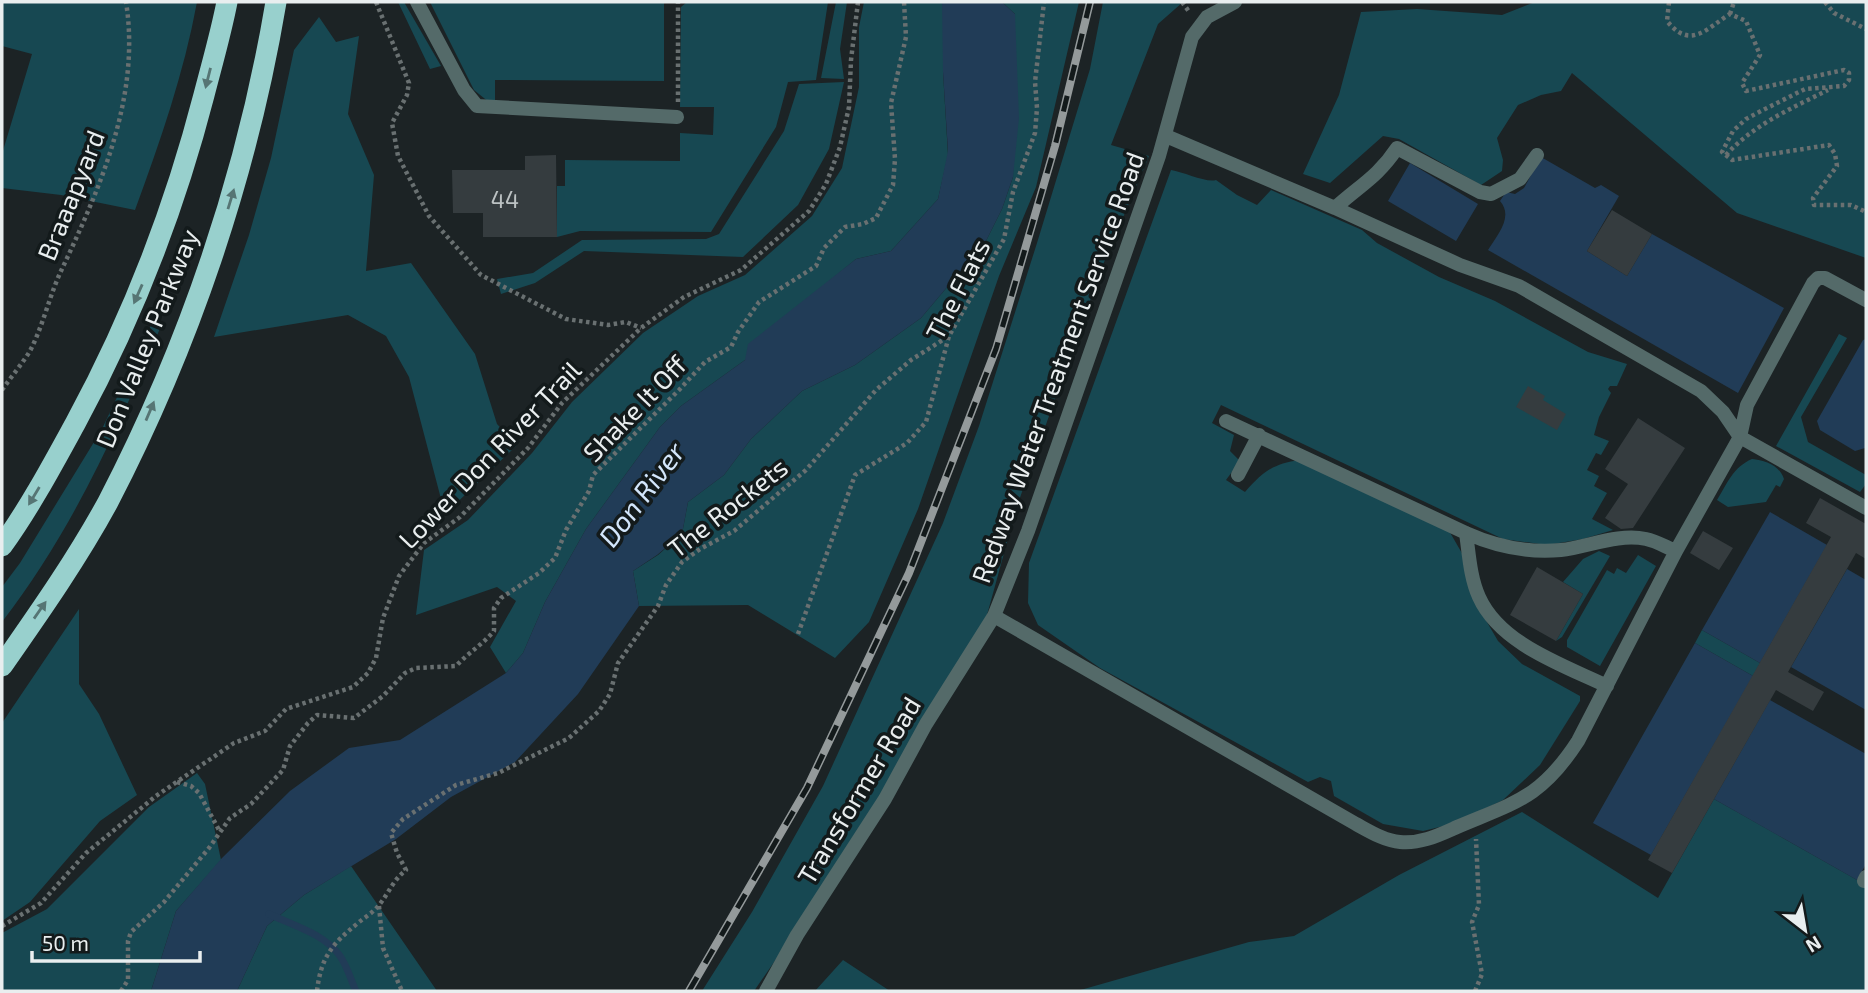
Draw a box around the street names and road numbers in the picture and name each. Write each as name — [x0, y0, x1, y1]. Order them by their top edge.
street label: Braaapyard — [30, 126, 110, 264]
street label: Redway Water Treatment Service Road — [964, 147, 1150, 587]
street label: Don Valley Parkway — [88, 224, 204, 452]
street label: The Flats — [918, 233, 996, 345]
street label: Shake It Off — [576, 348, 692, 467]
street label: Lower Don River Trail — [391, 354, 587, 554]
street label: The Rockets — [661, 451, 793, 563]
street label: Transformer Road — [790, 691, 926, 889]

